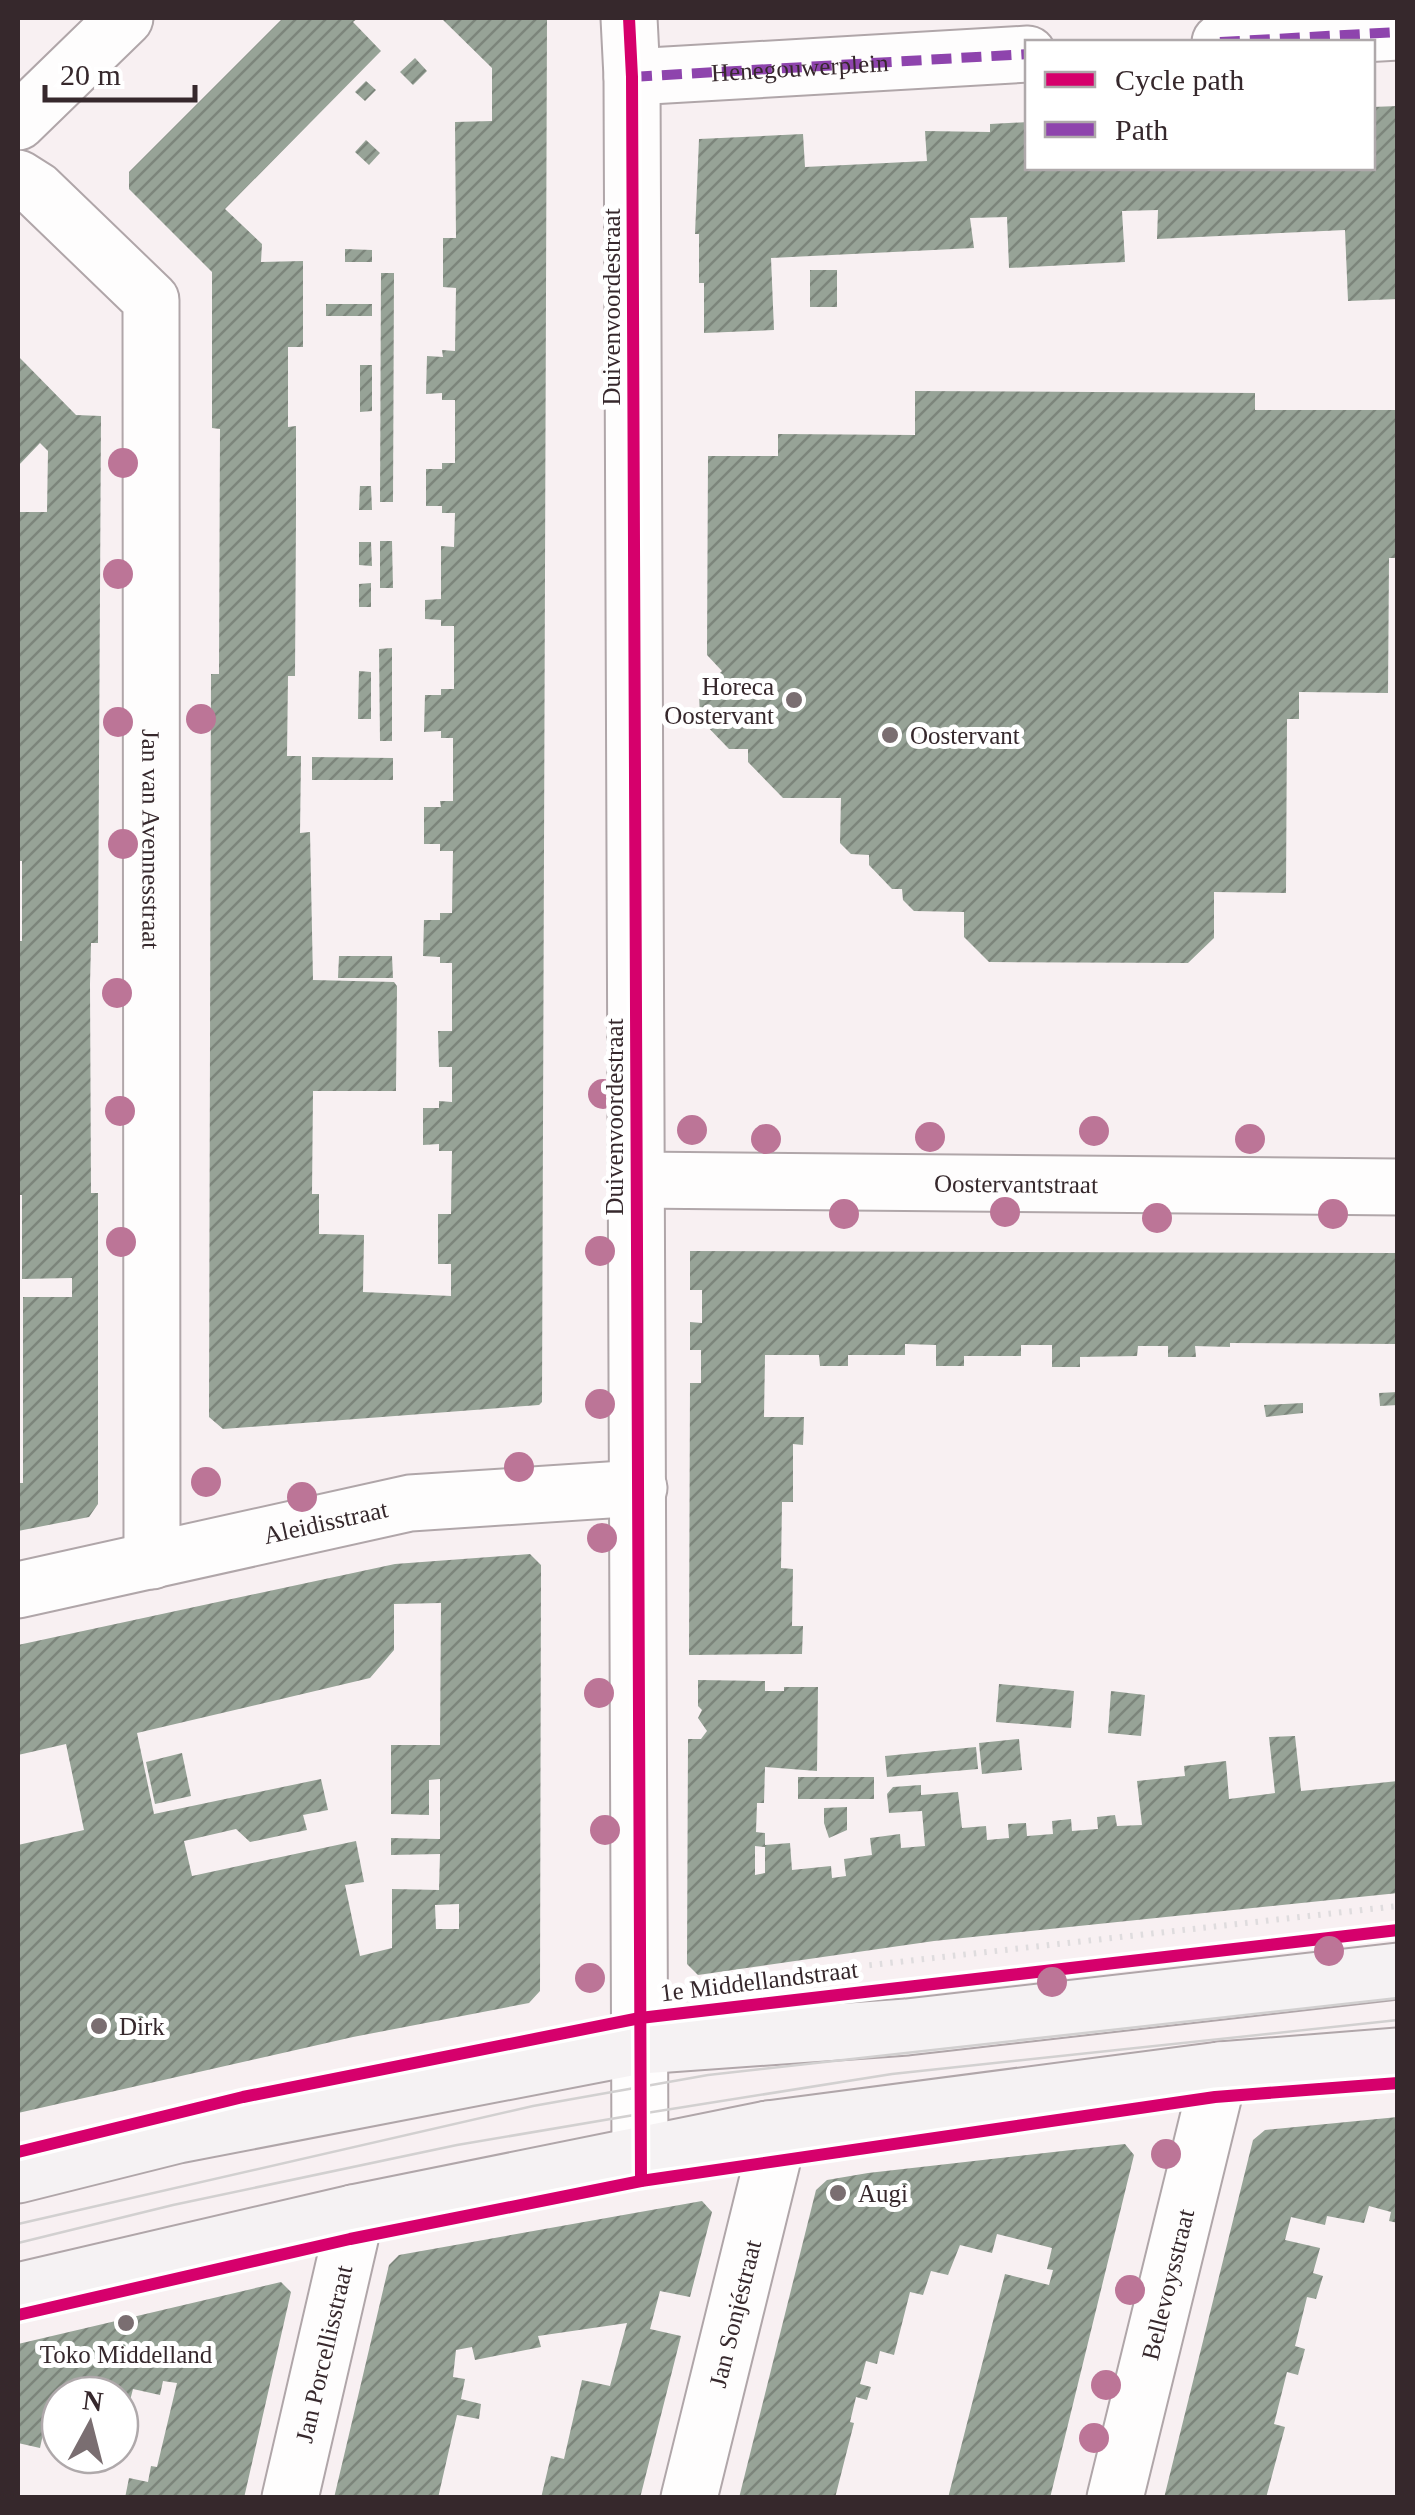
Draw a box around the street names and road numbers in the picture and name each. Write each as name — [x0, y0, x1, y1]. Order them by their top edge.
street label: Henegouwerplein — [710, 49, 890, 86]
street label: Duivenvoordestraat — [598, 208, 625, 406]
street label: Jan van Avennesstraat — [138, 729, 165, 949]
street label: Duivenvoordestraat — [601, 1018, 628, 1216]
street label: Oostervantstraat — [934, 1169, 1098, 1198]
street label: Aleidisstraat — [261, 1495, 390, 1549]
street label: 1e Middellandstraat — [658, 1955, 860, 2007]
street label: Bellevoysstraat — [1136, 2206, 1199, 2362]
street label: Jan Sonjéstraat — [703, 2237, 766, 2390]
street label: Jan Porcellisstraat — [290, 2262, 357, 2445]

